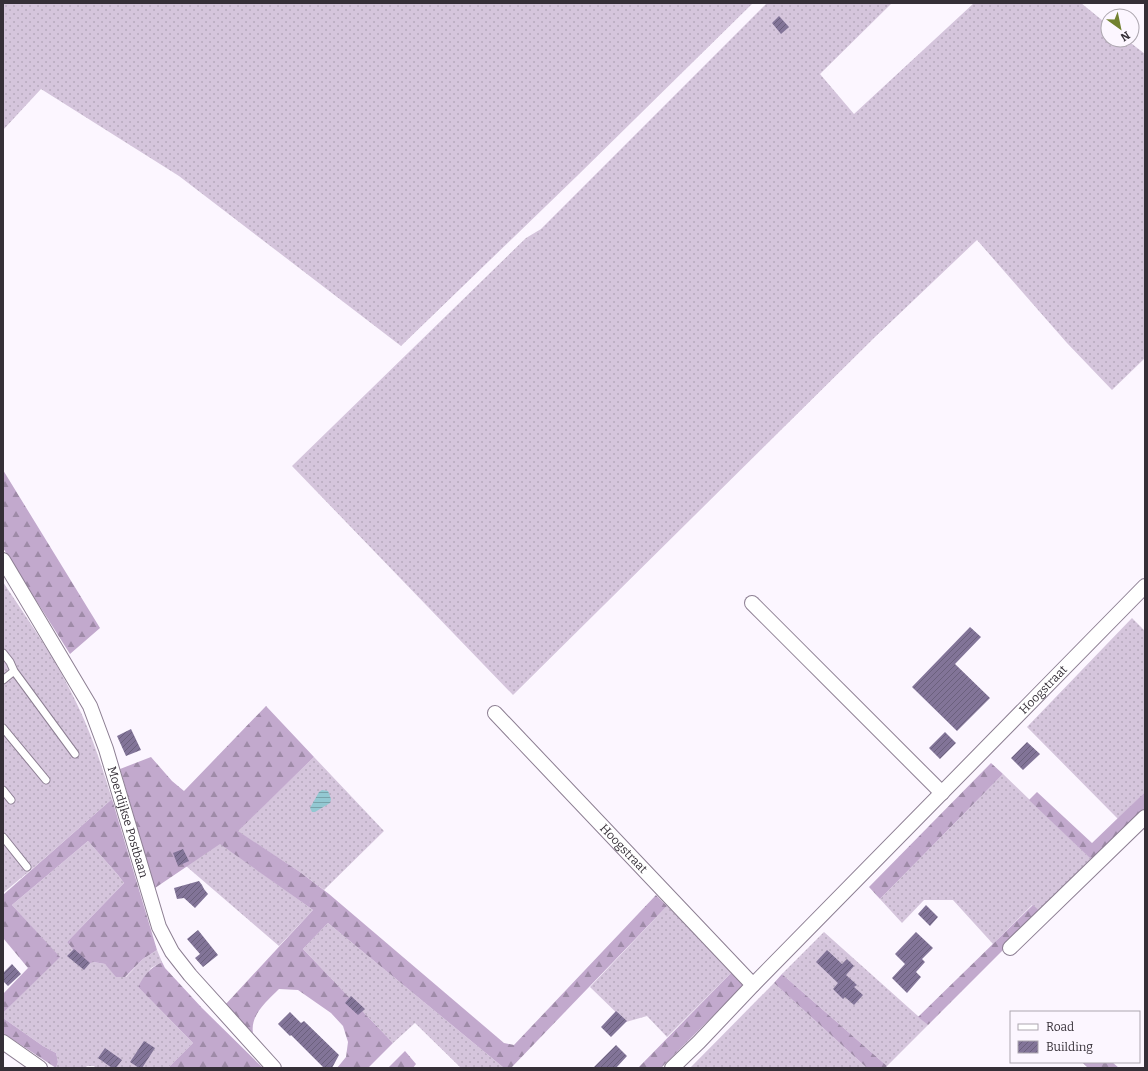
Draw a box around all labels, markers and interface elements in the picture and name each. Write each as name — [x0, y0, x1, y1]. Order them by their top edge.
north arrow — [1100, 8, 1140, 48]
text: N — [1118, 28, 1132, 44]
street label: Hoogstraat — [1016, 662, 1070, 717]
street label: Moerdijkse Postbaan — [105, 765, 151, 880]
street label: Hoogstraat — [597, 821, 651, 877]
legend — [1010, 1011, 1140, 1063]
text: Road — [1046, 1020, 1074, 1034]
text: Building — [1046, 1040, 1093, 1054]

